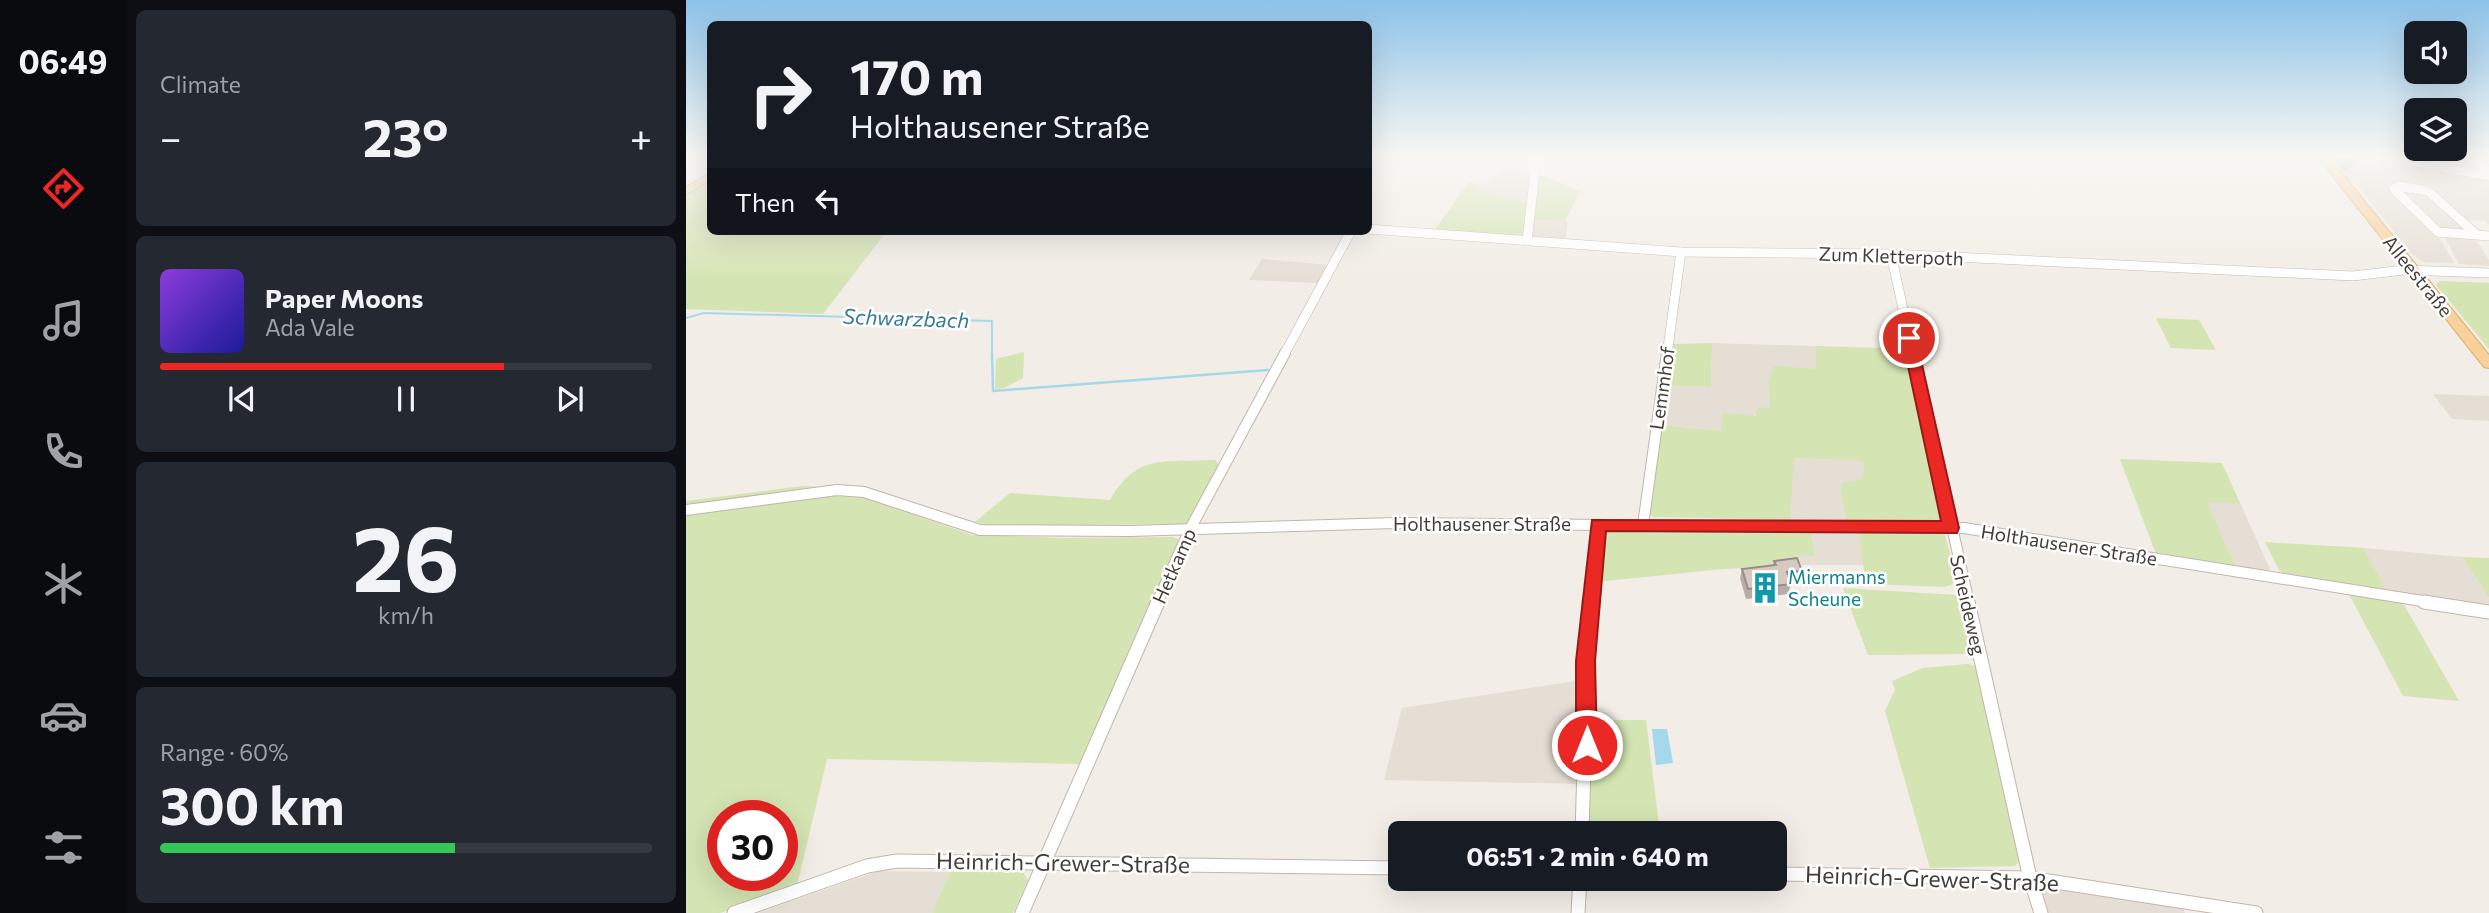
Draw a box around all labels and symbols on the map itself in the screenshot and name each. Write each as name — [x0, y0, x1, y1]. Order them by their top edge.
street label: Alleestraße — [2379, 230, 2458, 321]
street label: Zum Kletterpoth — [1818, 241, 1964, 270]
water label: Schwarzbach — [842, 303, 970, 332]
pin — [1879, 308, 1939, 368]
street label: Lemmhof — [1644, 344, 1679, 431]
street label: Holthausener Straße — [1393, 512, 1571, 535]
street label: Holthausener Straße — [1979, 519, 2159, 570]
street label: Hetkamp — [1147, 525, 1200, 607]
street label: Scheideweg — [1946, 552, 1991, 657]
place label: Miermanns Scheune — [1788, 565, 1886, 610]
building icon: Miermanns Scheune — [1748, 571, 1782, 605]
position arrow — [1550, 708, 1624, 782]
speed limit sign: 30 — [707, 800, 798, 891]
street label: Heinrich-Grewer-Straße — [936, 846, 1190, 878]
street label: Heinrich-Grewer-Straße — [1805, 860, 2060, 896]

